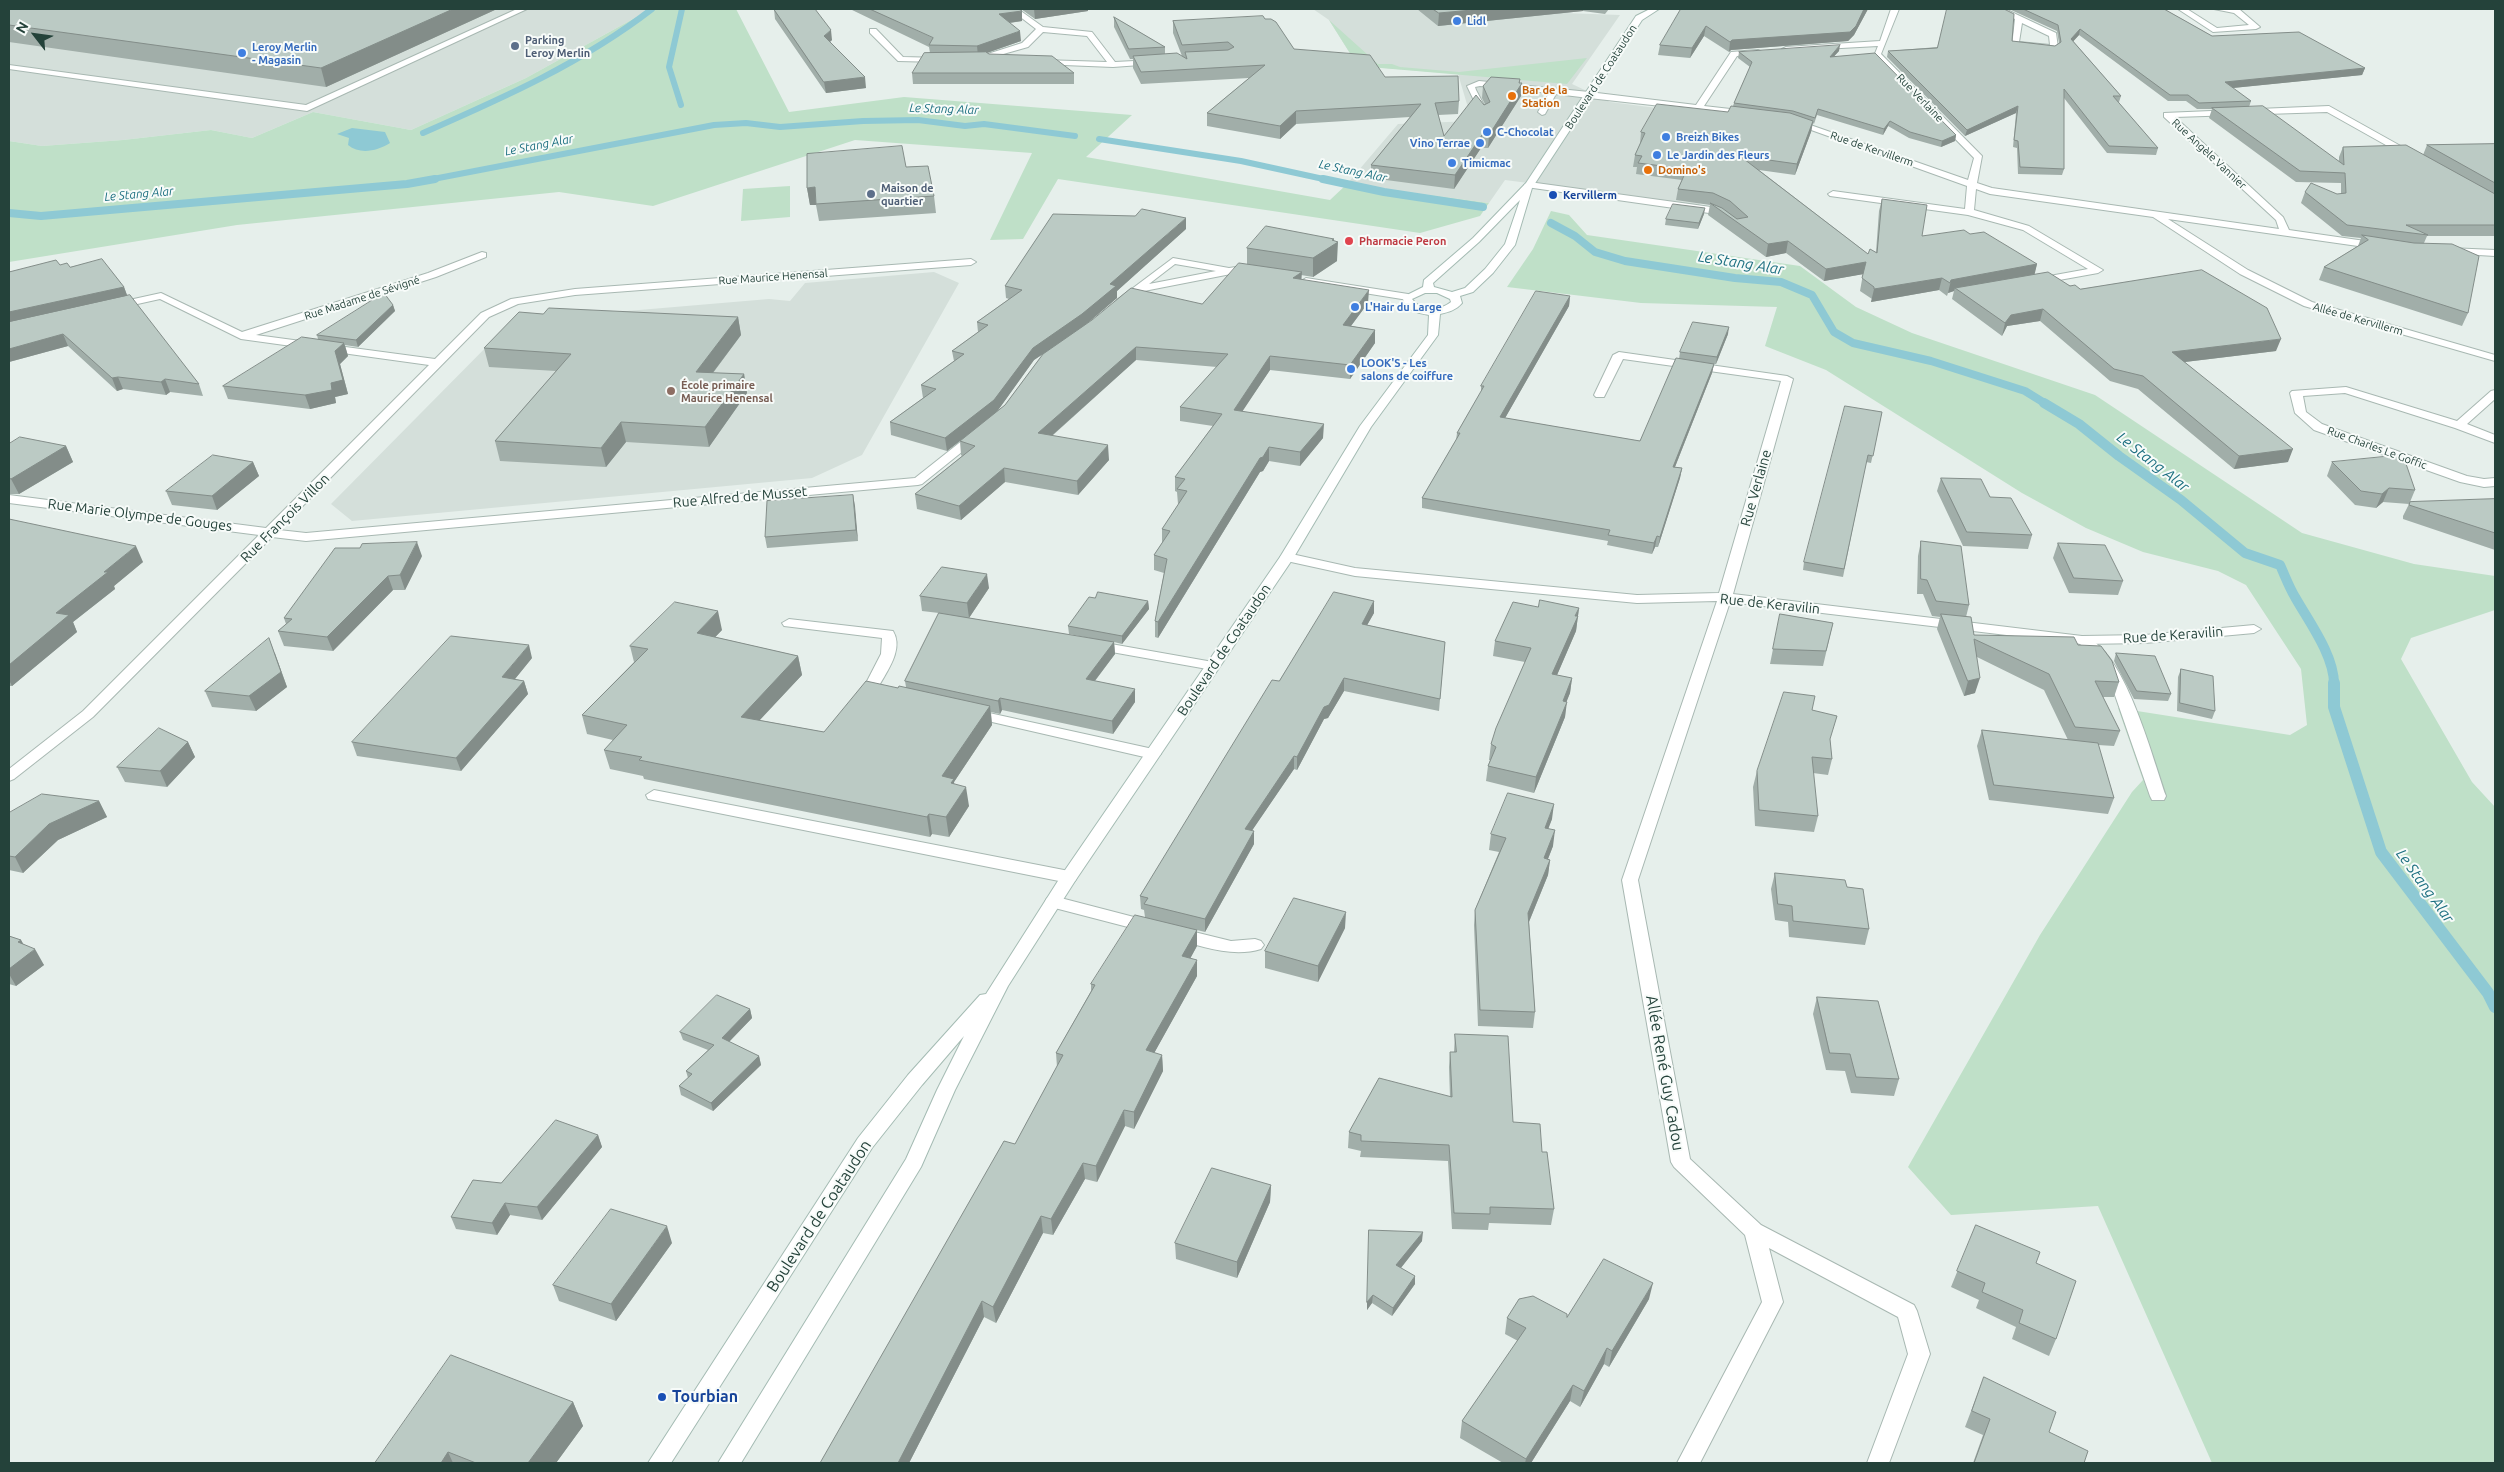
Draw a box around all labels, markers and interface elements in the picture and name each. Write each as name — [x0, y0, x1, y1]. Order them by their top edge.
north arrow — [10, 10, 60, 60]
place label: Lidl — [1467, 14, 1486, 28]
marker: Lidl — [1451, 15, 1463, 27]
text: N — [12, 19, 32, 36]
street label: Boulevard de Coataudon — [1562, 22, 1640, 132]
place label: Parking Leroy Merlin — [525, 33, 590, 59]
place label: Leroy Merlin - Magasin — [252, 40, 317, 66]
marker: Parking Leroy Merlin — [509, 40, 521, 52]
marker: Leroy Merlin - Magasin — [236, 47, 248, 59]
street label: Rue Verlaine — [1894, 71, 1946, 125]
place label: Bar de la Station — [1522, 83, 1567, 109]
marker: Bar de la Station — [1506, 90, 1518, 102]
water label: Le Stang Alar — [909, 101, 979, 117]
street label: Rue Angèle Vannier — [2169, 116, 2249, 192]
place label: C-Chocolat — [1497, 125, 1554, 139]
marker: C-Chocolat — [1481, 126, 1493, 138]
street label: Rue de Kervillerm — [1829, 129, 1915, 169]
place label: Breizh Bikes — [1676, 130, 1739, 144]
water label: Le Stang Alar — [504, 131, 574, 159]
marker: Breizh Bikes — [1660, 131, 1672, 143]
place label: Vino Terrae — [1410, 136, 1470, 150]
marker: Vino Terrae — [1474, 137, 1486, 149]
place label: Le Jardin des Fleurs — [1667, 148, 1770, 162]
marker: Le Jardin des Fleurs — [1651, 149, 1663, 161]
place label: Timicmac — [1462, 156, 1511, 170]
water label: Le Stang Alar — [1318, 157, 1388, 185]
marker: Timicmac — [1446, 157, 1458, 169]
place label: Domino's — [1658, 163, 1706, 177]
marker: Domino's — [1642, 164, 1654, 176]
place label: Maison de quartier — [881, 181, 934, 207]
water label: Le Stang Alar — [104, 184, 174, 204]
marker: Maison de quartier — [865, 188, 877, 200]
place label: Kervillerm — [1563, 188, 1617, 202]
marker: Kervillerm — [1547, 189, 1559, 201]
place label: Pharmacie Peron — [1359, 234, 1446, 248]
marker: Pharmacie Peron — [1343, 235, 1355, 247]
water label: Le Stang Alar — [1697, 247, 1785, 279]
street label: Rue Maurice Henensal — [718, 267, 828, 287]
street label: Rue Madame de Sévigné — [303, 273, 421, 323]
place label: L'Hair du Large — [1365, 300, 1442, 314]
street label: Allée de Kervillerm — [2311, 300, 2405, 338]
marker: L'Hair du Large — [1349, 301, 1361, 313]
place label: LOOK'S - Les salons de coiffure — [1361, 356, 1453, 382]
marker: LOOK'S - Les salons de coiffure — [1345, 363, 1357, 375]
place label: École primaire Maurice Henensal — [681, 378, 773, 404]
marker: École primaire Maurice Henensal — [665, 385, 677, 397]
street label: Rue Charles Le Goffic — [2325, 424, 2429, 472]
water label: Le Stang Alar — [2113, 428, 2193, 496]
street label: Rue Verlaine — [1737, 448, 1775, 528]
street label: Rue François Villon — [237, 470, 333, 566]
street label: Rue Alfred de Musset — [672, 483, 808, 511]
street label: Rue Marie Olympe de Gouges — [47, 495, 233, 535]
street label: Boulevard de Coataudon — [1174, 581, 1274, 719]
street label: Rue de Keravilin — [1719, 590, 1821, 618]
street label: Rue de Keravilin — [2122, 623, 2224, 647]
water label: Le Stang Alar — [2392, 846, 2458, 926]
street label: Allée René Guy Cadou — [1642, 994, 1688, 1152]
street label: Boulevard de Coataudon — [763, 1136, 875, 1296]
place label: Tourbian — [672, 1387, 738, 1407]
marker: Tourbian — [656, 1391, 668, 1403]

